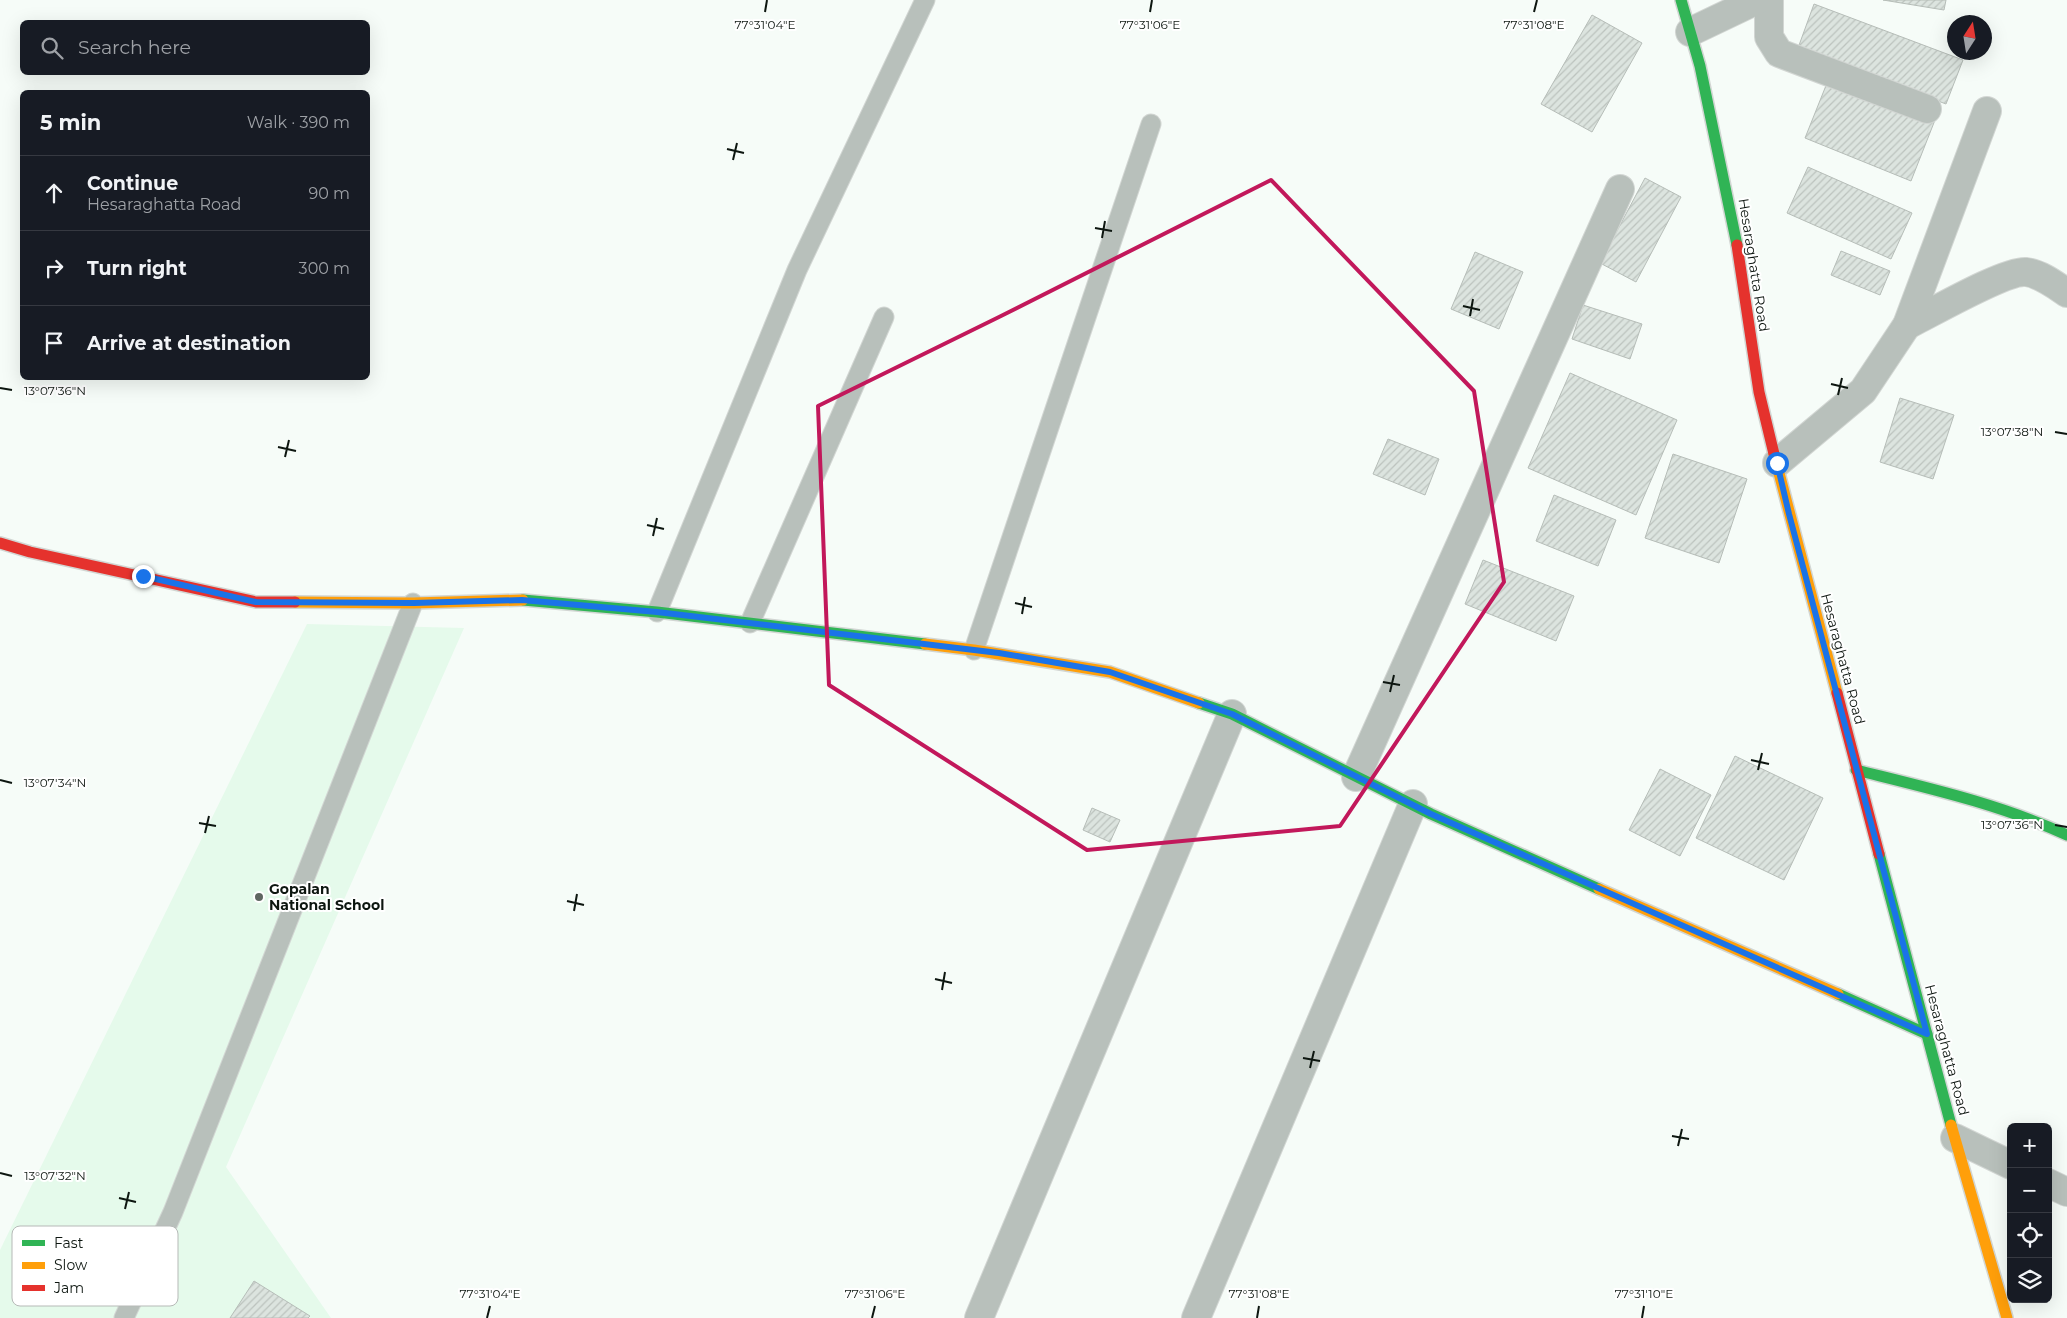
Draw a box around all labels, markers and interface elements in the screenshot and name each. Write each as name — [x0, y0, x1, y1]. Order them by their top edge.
north arrow — [1947, 15, 1992, 60]
text: 77°31'04"E — [734, 17, 796, 32]
text: 77°31'06"E — [1120, 17, 1180, 32]
text: 77°31'08"E — [1503, 17, 1565, 32]
search box — [20, 20, 370, 75]
icon: search — [38, 34, 66, 62]
text: Search here — [78, 36, 191, 59]
text: 5 min — [40, 110, 101, 135]
text: Walk · 390 m — [247, 113, 350, 132]
text: Continue — [87, 172, 178, 195]
icon: ahead — [40, 179, 68, 207]
text: 90 m — [308, 184, 350, 203]
text: Hesaraghatta Road — [87, 195, 241, 214]
street label: Hesaraghatta Road — [1735, 197, 1773, 333]
icon: right — [40, 254, 68, 282]
text: Turn right — [87, 257, 187, 280]
text: 300 m — [299, 259, 350, 278]
icon: arrive — [40, 329, 68, 357]
text: Arrive at destination — [87, 332, 291, 355]
text: 13°07'36"N — [24, 383, 86, 398]
text: 13°07'38"N — [1981, 424, 2043, 439]
route start — [1766, 452, 1789, 475]
route end — [132, 565, 155, 588]
street label: Hesaraghatta Road — [1817, 591, 1869, 727]
text: 13°07'34"N — [24, 775, 86, 790]
text: 13°07'36"N — [1981, 817, 2043, 832]
place label: Gopalan National School — [269, 880, 384, 914]
marker: Gopalan National School — [253, 891, 265, 903]
street label: Hesaraghatta Road — [1921, 982, 1973, 1118]
map controls — [2007, 1123, 2052, 1303]
button: + — [2007, 1123, 2052, 1168]
text: 13°07'32"N — [24, 1168, 86, 1183]
button: − — [2007, 1168, 2052, 1213]
button: locate — [2007, 1213, 2052, 1258]
legend — [12, 1226, 178, 1306]
text: Fast — [54, 1234, 84, 1252]
text: Slow — [54, 1256, 88, 1274]
button: layers — [2007, 1258, 2052, 1303]
text: Jam — [53, 1279, 84, 1297]
text: 77°31'04"E — [459, 1286, 521, 1301]
text: 77°31'06"E — [845, 1286, 905, 1301]
text: 77°31'08"E — [1228, 1286, 1290, 1301]
text: 77°31'10"E — [1615, 1286, 1673, 1301]

